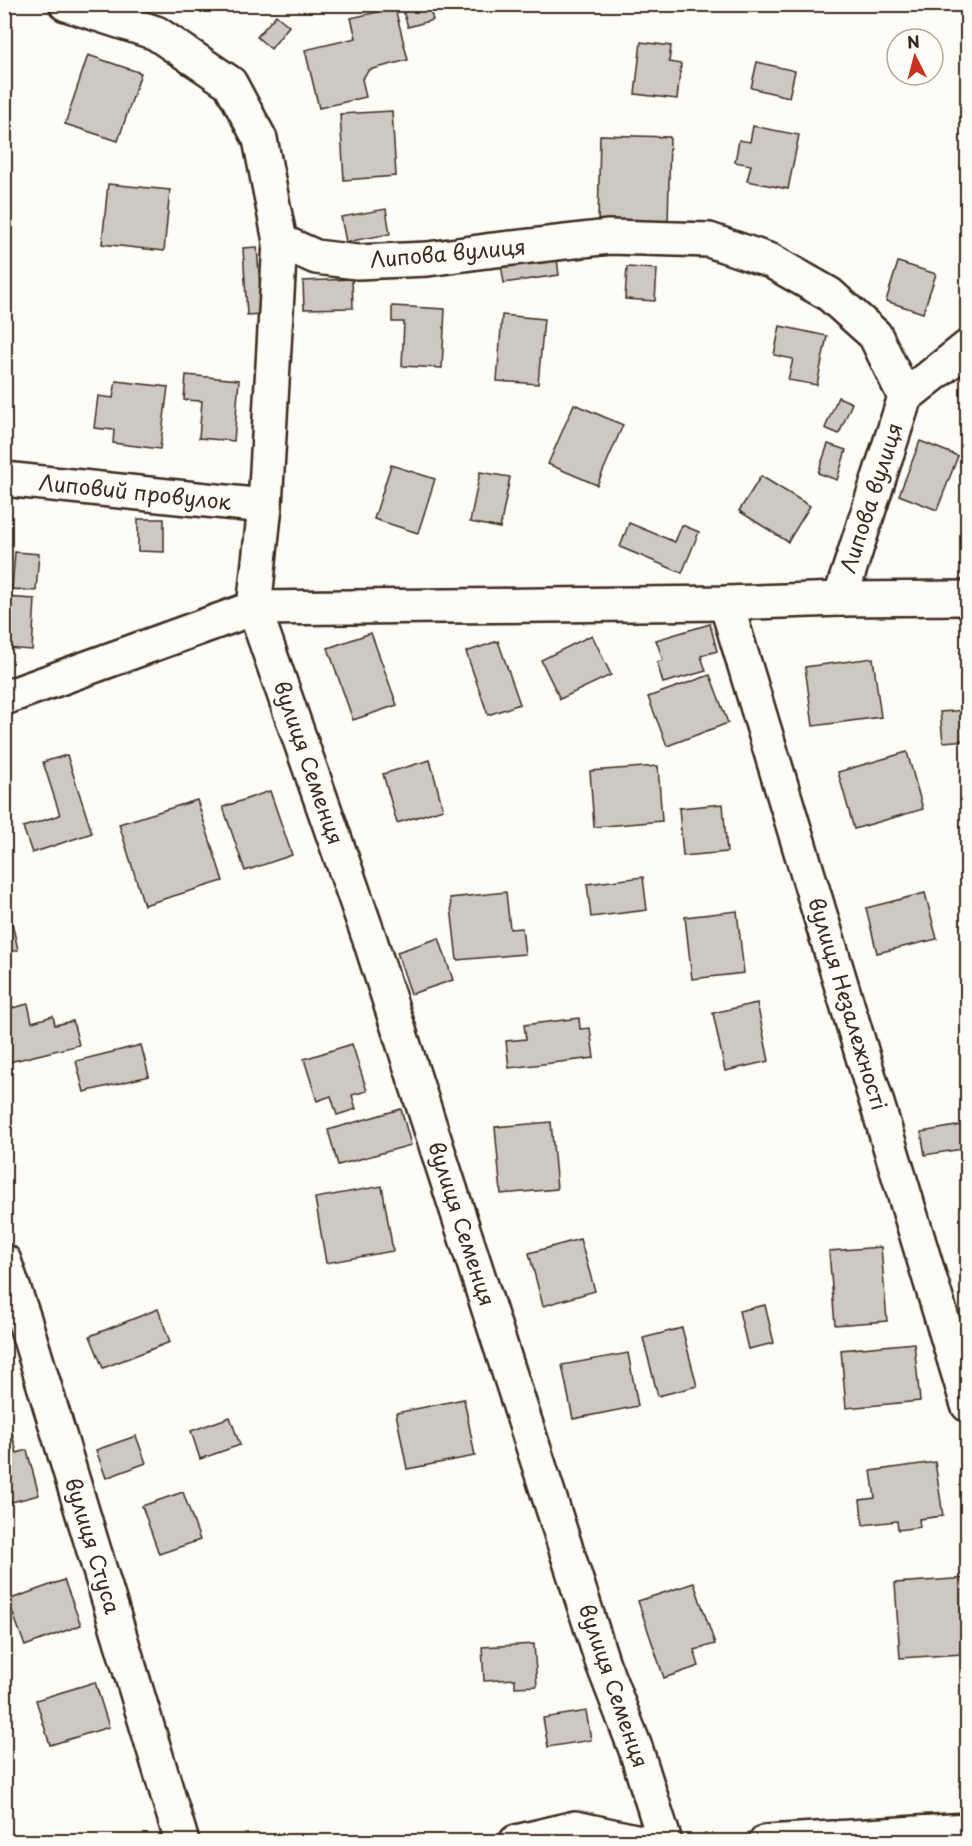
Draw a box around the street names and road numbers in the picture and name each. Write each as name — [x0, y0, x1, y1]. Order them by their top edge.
street label: Липова вулиця — [369, 229, 527, 275]
street label: Липова вулиця — [831, 418, 909, 577]
street label: Липовий провулок — [38, 465, 233, 517]
street label: вулиця Семенця — [267, 676, 353, 849]
street label: вулиця Незалежності — [801, 893, 896, 1114]
street label: вулиця Семенця — [421, 1137, 505, 1310]
street label: вулиця Стуса — [58, 1473, 130, 1617]
street label: вулиця Семенця — [572, 1599, 658, 1772]

